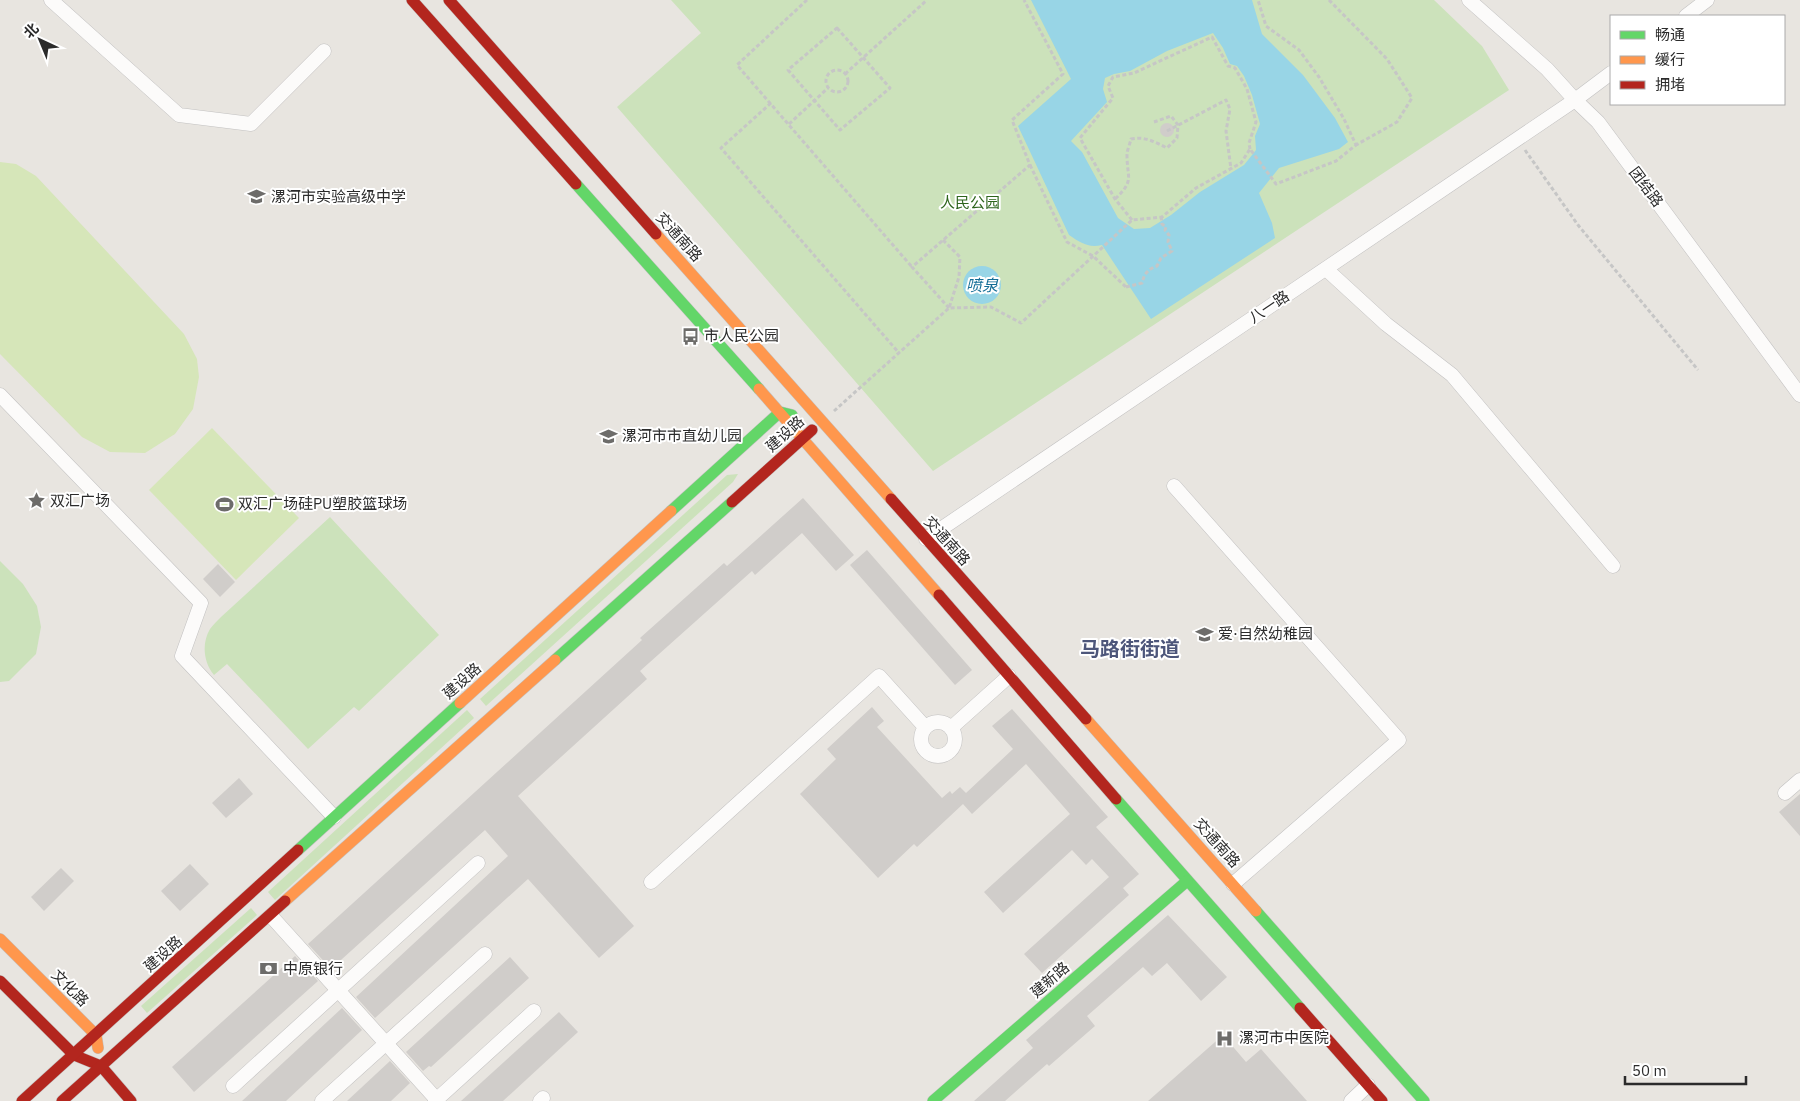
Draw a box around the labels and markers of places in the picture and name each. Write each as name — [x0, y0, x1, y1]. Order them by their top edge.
school or university icon: 漯河市实验高级中学 — [247, 187, 267, 207]
place label: 漯河市实验高级中学 — [271, 187, 406, 206]
bus stop icon: 市人民公园 — [680, 326, 700, 346]
place label: 市人民公园 — [704, 326, 779, 345]
school or university icon: 漯河市市直幼儿园 — [598, 426, 618, 446]
place label: 漯河市市直幼儿园 — [622, 426, 742, 445]
place icon: 双汇广场 — [26, 491, 46, 511]
place label: 双汇广场 — [50, 491, 110, 510]
sports icon: 双汇广场硅PU塑胶篮球场 — [214, 494, 234, 514]
place label: 双汇广场硅PU塑胶篮球场 — [238, 494, 407, 513]
school or university icon: 爱·自然幼稚园 — [1194, 624, 1214, 644]
place label: 爱·自然幼稚园 — [1218, 624, 1313, 643]
bank icon: 中原银行 — [259, 959, 279, 979]
place label: 中原银行 — [283, 959, 343, 978]
hospital icon: 漯河市中医院 — [1215, 1028, 1235, 1048]
place label: 漯河市中医院 — [1239, 1028, 1329, 1047]

